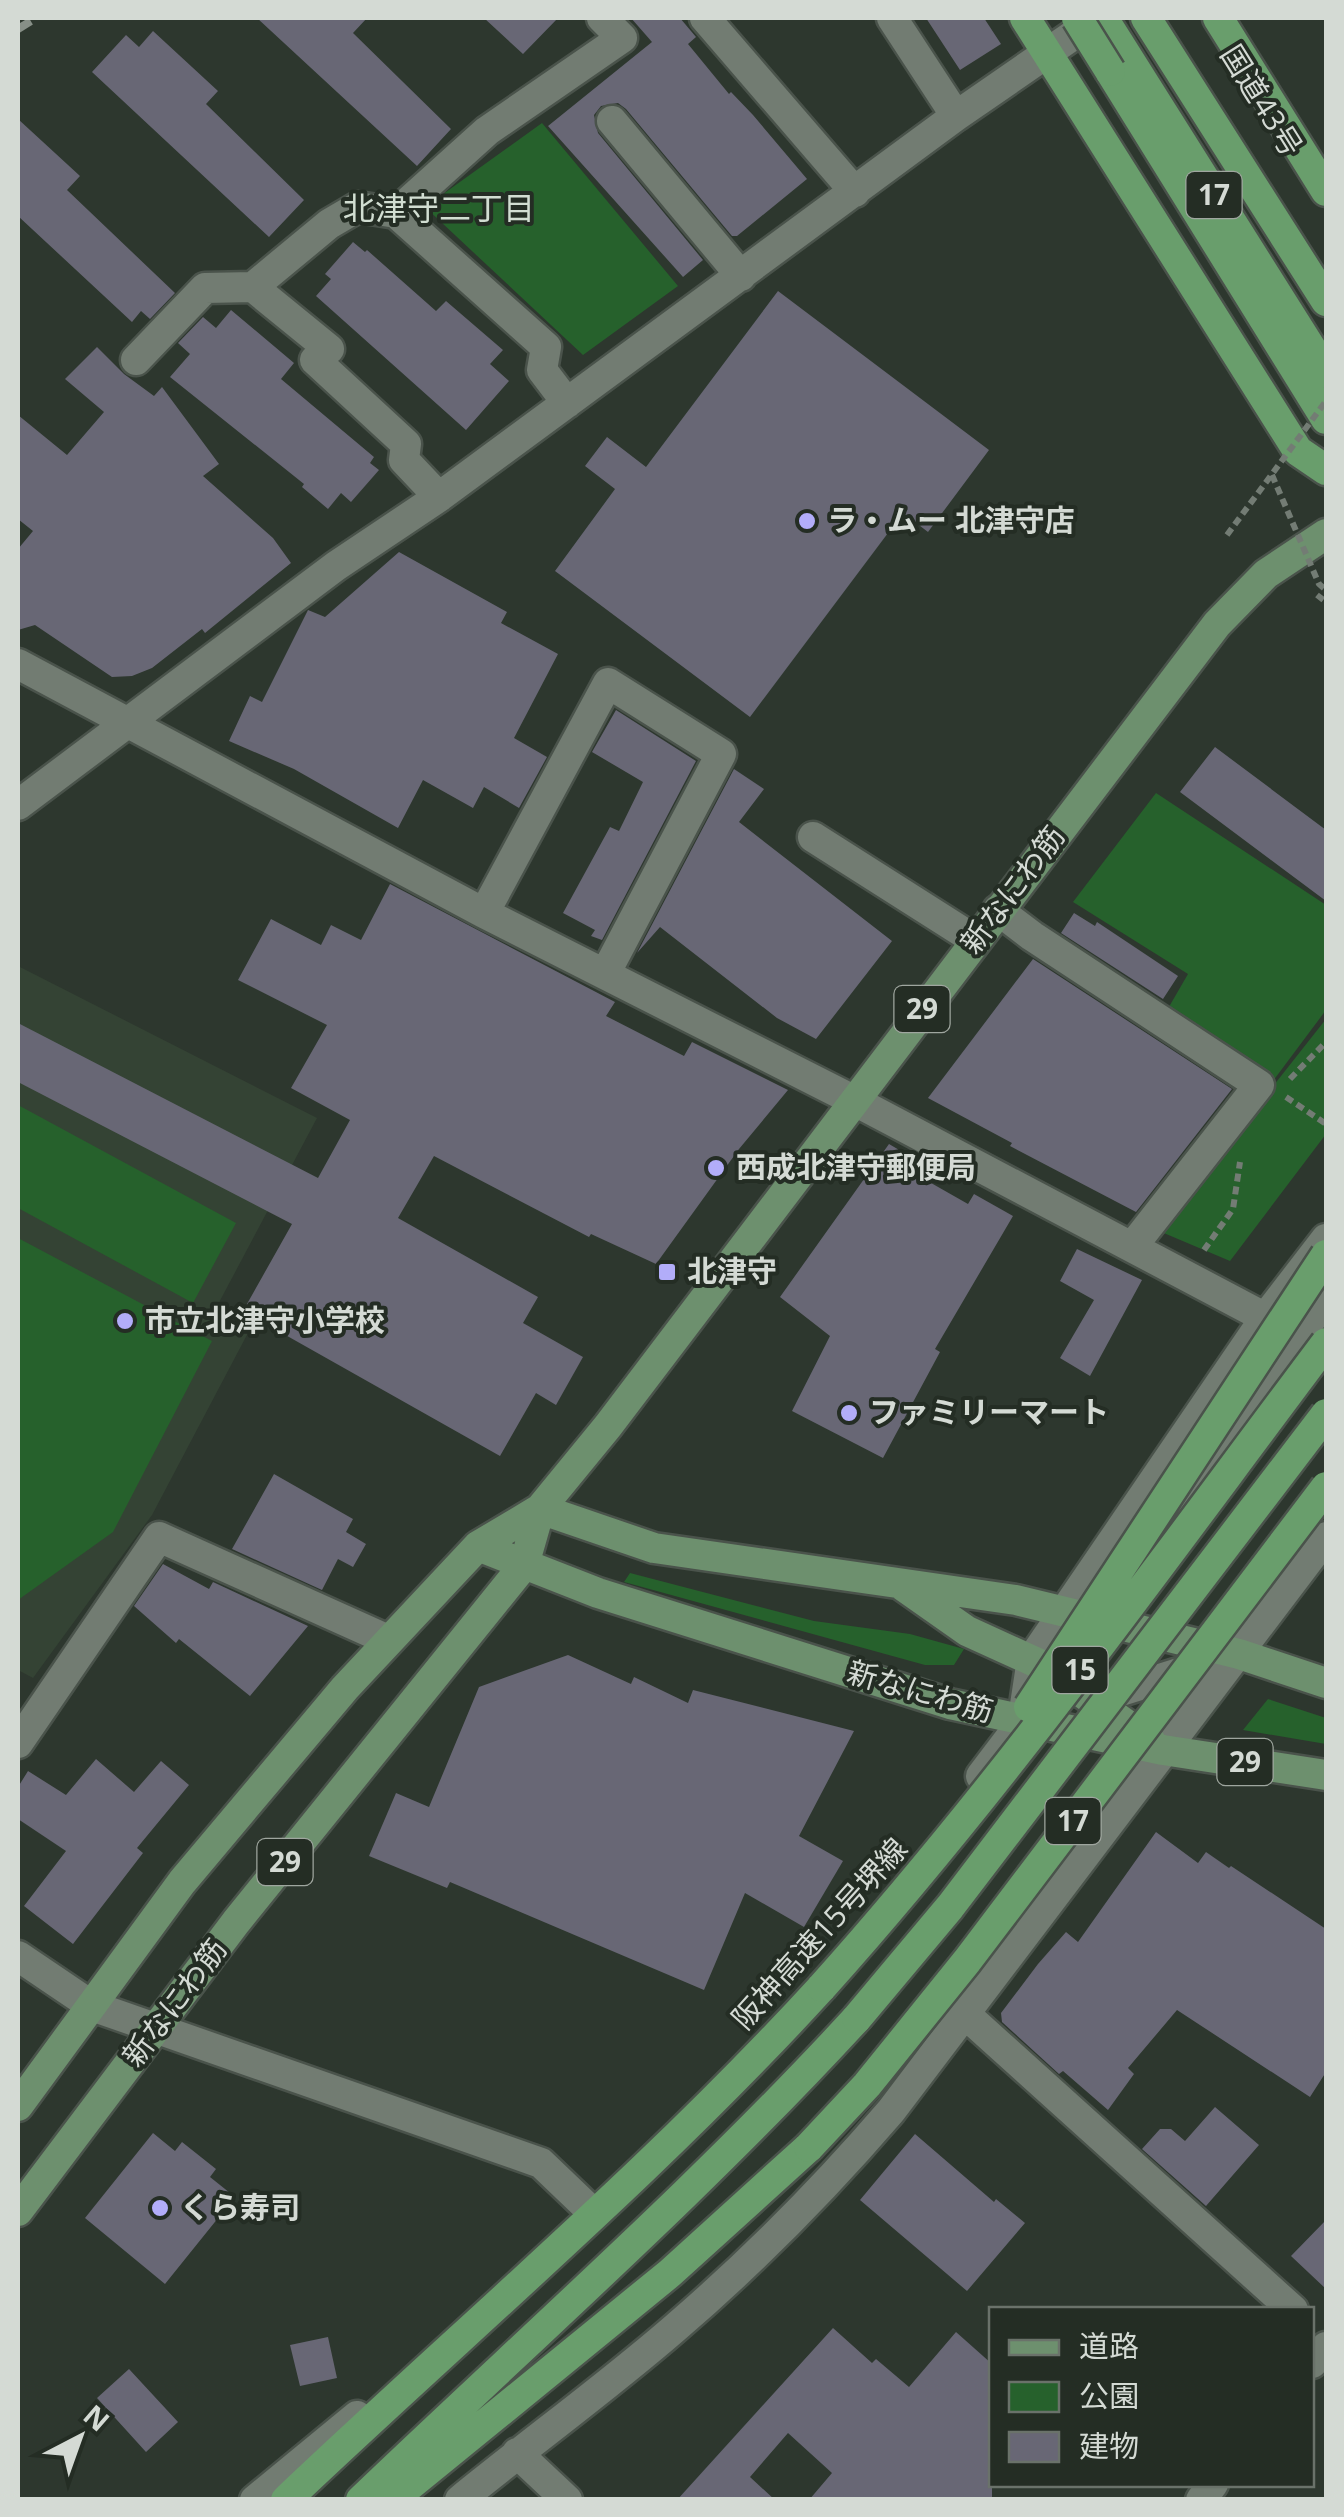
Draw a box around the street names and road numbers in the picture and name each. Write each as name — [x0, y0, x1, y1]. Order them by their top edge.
street label: 国道43号 — [1212, 37, 1313, 164]
road number: 17 — [1186, 172, 1242, 218]
street label: 新なにわ筋 — [950, 817, 1073, 961]
road number: 29 — [894, 986, 950, 1032]
road number: 15 — [1052, 1647, 1108, 1693]
street label: 新なにわ筋 — [843, 1650, 998, 1731]
road number: 29 — [1218, 1739, 1272, 1785]
road number: 17 — [1046, 1798, 1100, 1844]
street label: 阪神高速15号堺線 — [722, 1828, 916, 2037]
road number: 29 — [258, 1839, 312, 1885]
street label: 新なにわ筋 — [112, 1930, 235, 2074]

